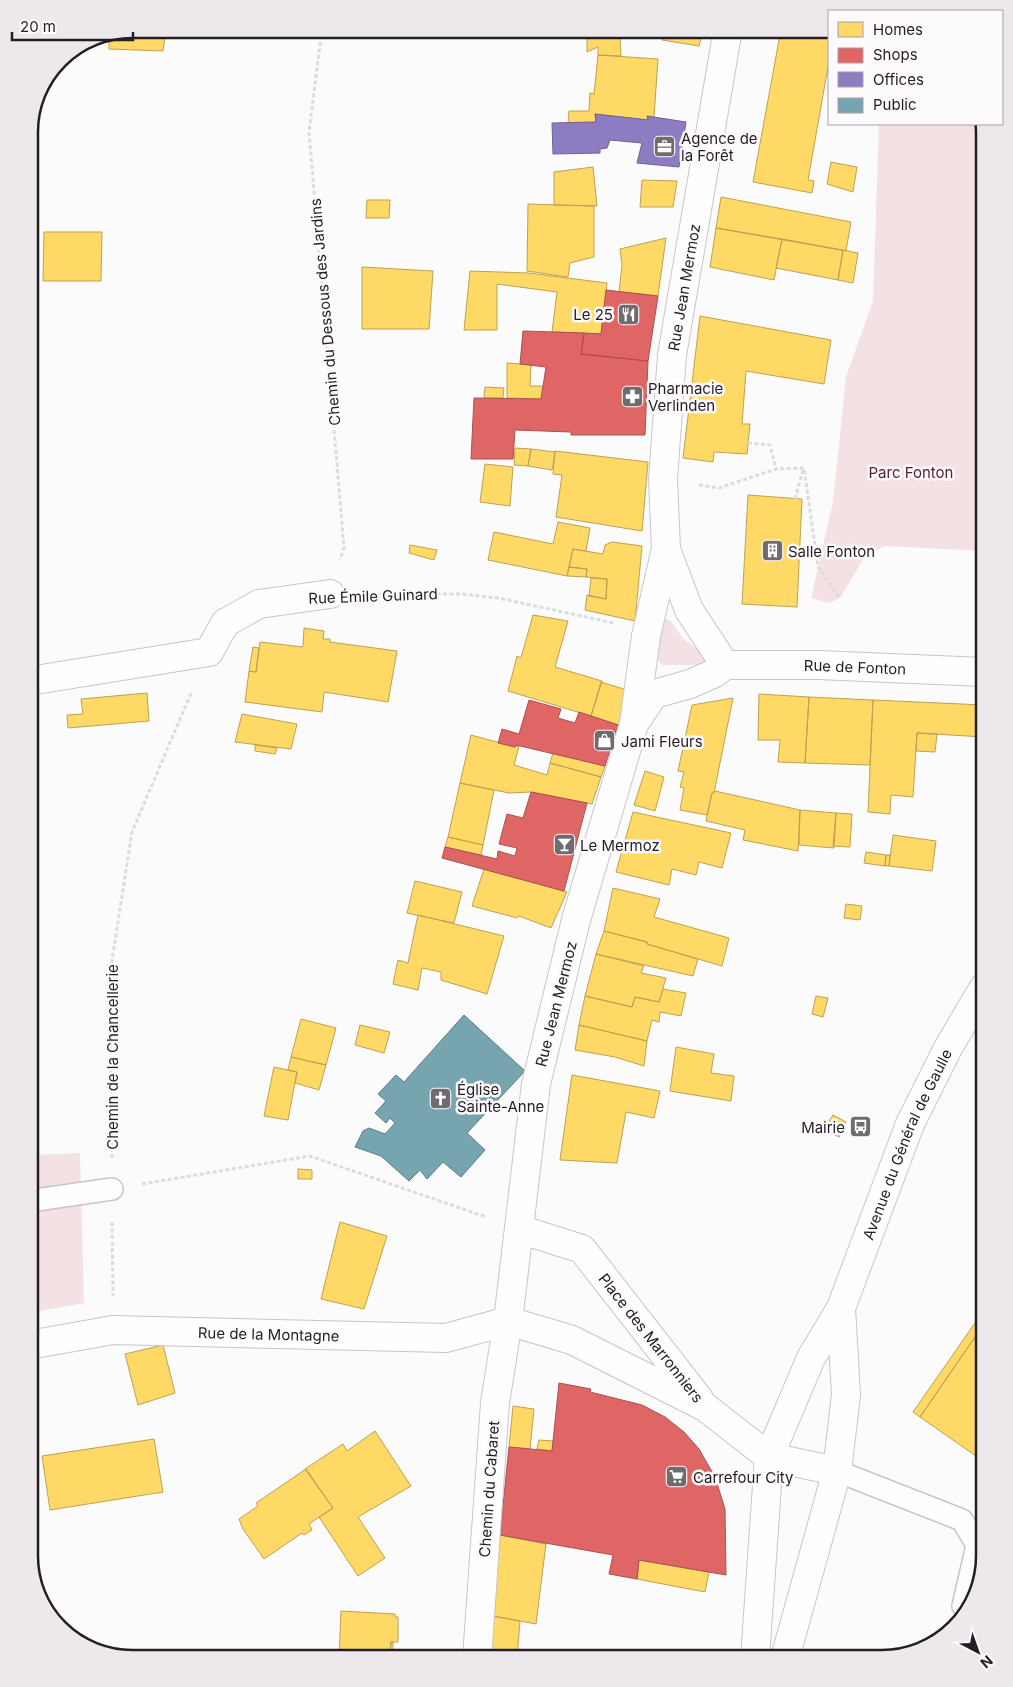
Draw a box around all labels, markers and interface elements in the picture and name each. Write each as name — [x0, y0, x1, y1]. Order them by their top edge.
scale bar — [12, 10, 134, 42]
legend — [828, 10, 1003, 125]
text: 20 m — [20, 17, 56, 36]
text: Homes — [873, 20, 923, 39]
text: Shops — [873, 45, 918, 64]
text: Offices — [873, 70, 924, 89]
text: Public — [873, 95, 916, 114]
place label: Agence de la Forêt — [681, 129, 758, 165]
office icon: Agence de la Forêt — [653, 135, 677, 159]
street label: Chemin du Dessous des Jardins — [306, 197, 344, 426]
street label: Rue Jean Mermoz — [663, 222, 704, 352]
restaurant icon: Le 25 — [617, 302, 641, 326]
place label: Le 25 — [573, 305, 613, 324]
place label: Pharmacie Verlinden — [648, 379, 723, 415]
pharmacy icon: Pharmacie Verlinden — [620, 385, 644, 409]
park label: Parc Fonton — [869, 463, 953, 482]
building icon: Salle Fonton — [760, 539, 784, 563]
place label: Salle Fonton — [788, 542, 875, 561]
street label: Rue Émile Guinard — [308, 584, 438, 608]
street label: Rue de Fonton — [804, 656, 907, 678]
shop icon: Jami Fleurs — [593, 729, 617, 753]
place label: Jami Fleurs — [621, 732, 703, 751]
bar icon: Le Mermoz — [552, 833, 576, 857]
place label: Le Mermoz — [580, 836, 660, 855]
street label: Rue Jean Mermoz — [531, 939, 581, 1069]
street label: Chemin de la Chancellerie — [103, 964, 122, 1150]
street label: Avenue du Général de Gaulle — [858, 1046, 956, 1242]
place label: Église Sainte-Anne — [457, 1080, 544, 1116]
church icon: Église Sainte-Anne — [429, 1086, 453, 1110]
bus stop icon: Mairie — [849, 1115, 873, 1139]
place label: Mairie — [801, 1118, 845, 1137]
street label: Place des Marronniers — [595, 1269, 708, 1407]
street label: Rue de la Montagne — [198, 1323, 340, 1345]
street label: Chemin du Cabaret — [475, 1420, 503, 1558]
supermarket icon: Carrefour City — [665, 1465, 689, 1489]
place label: Carrefour City — [693, 1468, 794, 1487]
north arrow — [953, 1627, 1003, 1677]
text: N — [977, 1652, 996, 1672]

